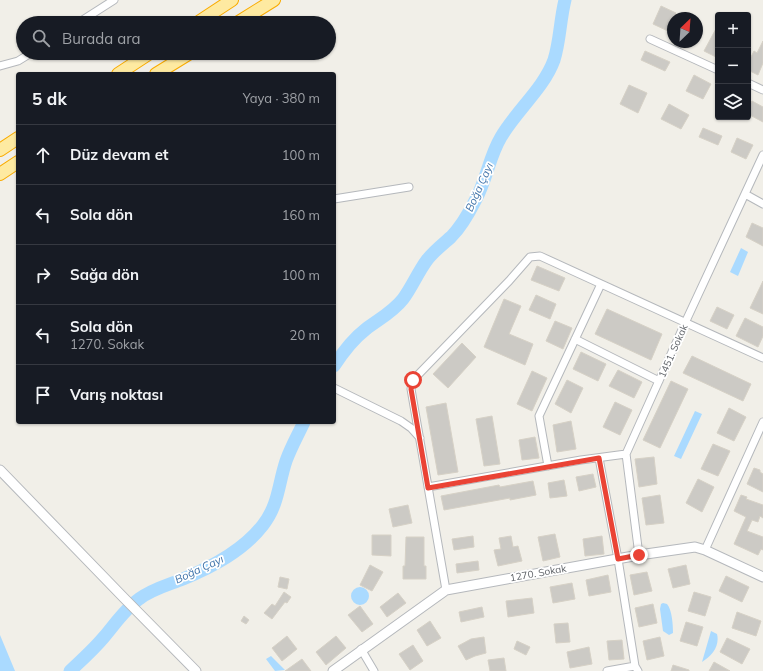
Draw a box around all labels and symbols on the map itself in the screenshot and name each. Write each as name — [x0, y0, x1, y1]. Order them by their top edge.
north arrow — [667, 12, 703, 48]
water label: Boğa Çayı — [462, 160, 496, 214]
street label: 1451. Sokak — [655, 322, 691, 380]
route start — [404, 371, 422, 389]
route end — [630, 546, 648, 564]
water label: Boğa Çayı — [172, 551, 226, 586]
street label: 1270. Sokak — [509, 561, 568, 584]

